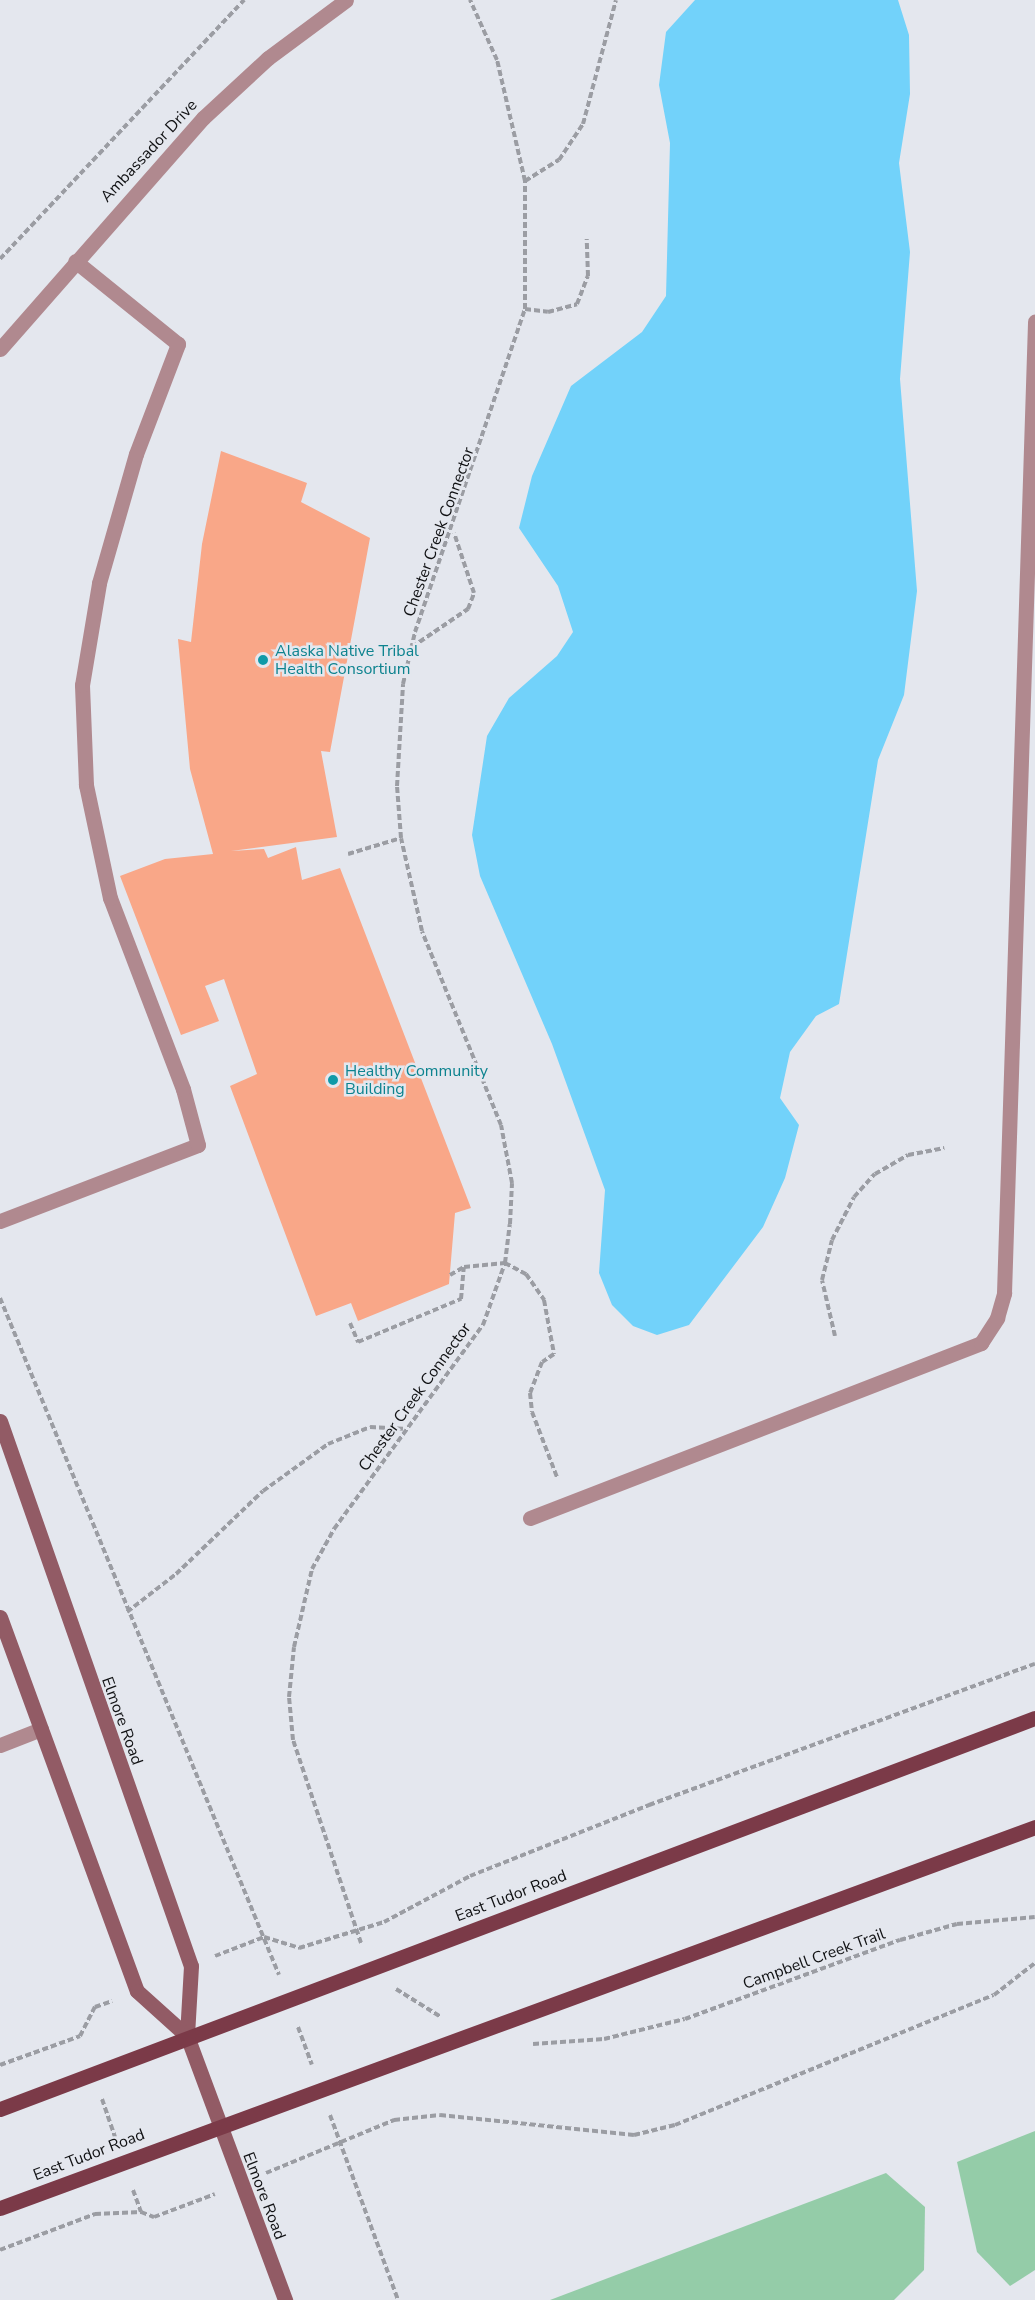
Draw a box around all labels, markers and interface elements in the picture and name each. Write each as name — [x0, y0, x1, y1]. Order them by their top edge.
street label: Ambassador Drive — [97, 96, 201, 206]
street label: Chester Creek Connector — [399, 445, 479, 619]
place label: Alaska Native Tribal Health Consortium — [275, 641, 419, 679]
marker: Alaska Native Tribal Health Consortium — [256, 653, 270, 667]
place label: Healthy Community Building — [345, 1061, 488, 1099]
marker: Healthy Community Building — [326, 1073, 340, 1087]
street label: Chester Creek Connector — [355, 1319, 475, 1475]
street label: Elmore Road — [97, 1674, 147, 1768]
street label: East Tudor Road — [453, 1866, 569, 1926]
street label: Campbell Creek Trail — [740, 1924, 888, 1994]
street label: East Tudor Road — [31, 2125, 147, 2185]
street label: Elmore Road — [239, 2150, 289, 2242]

